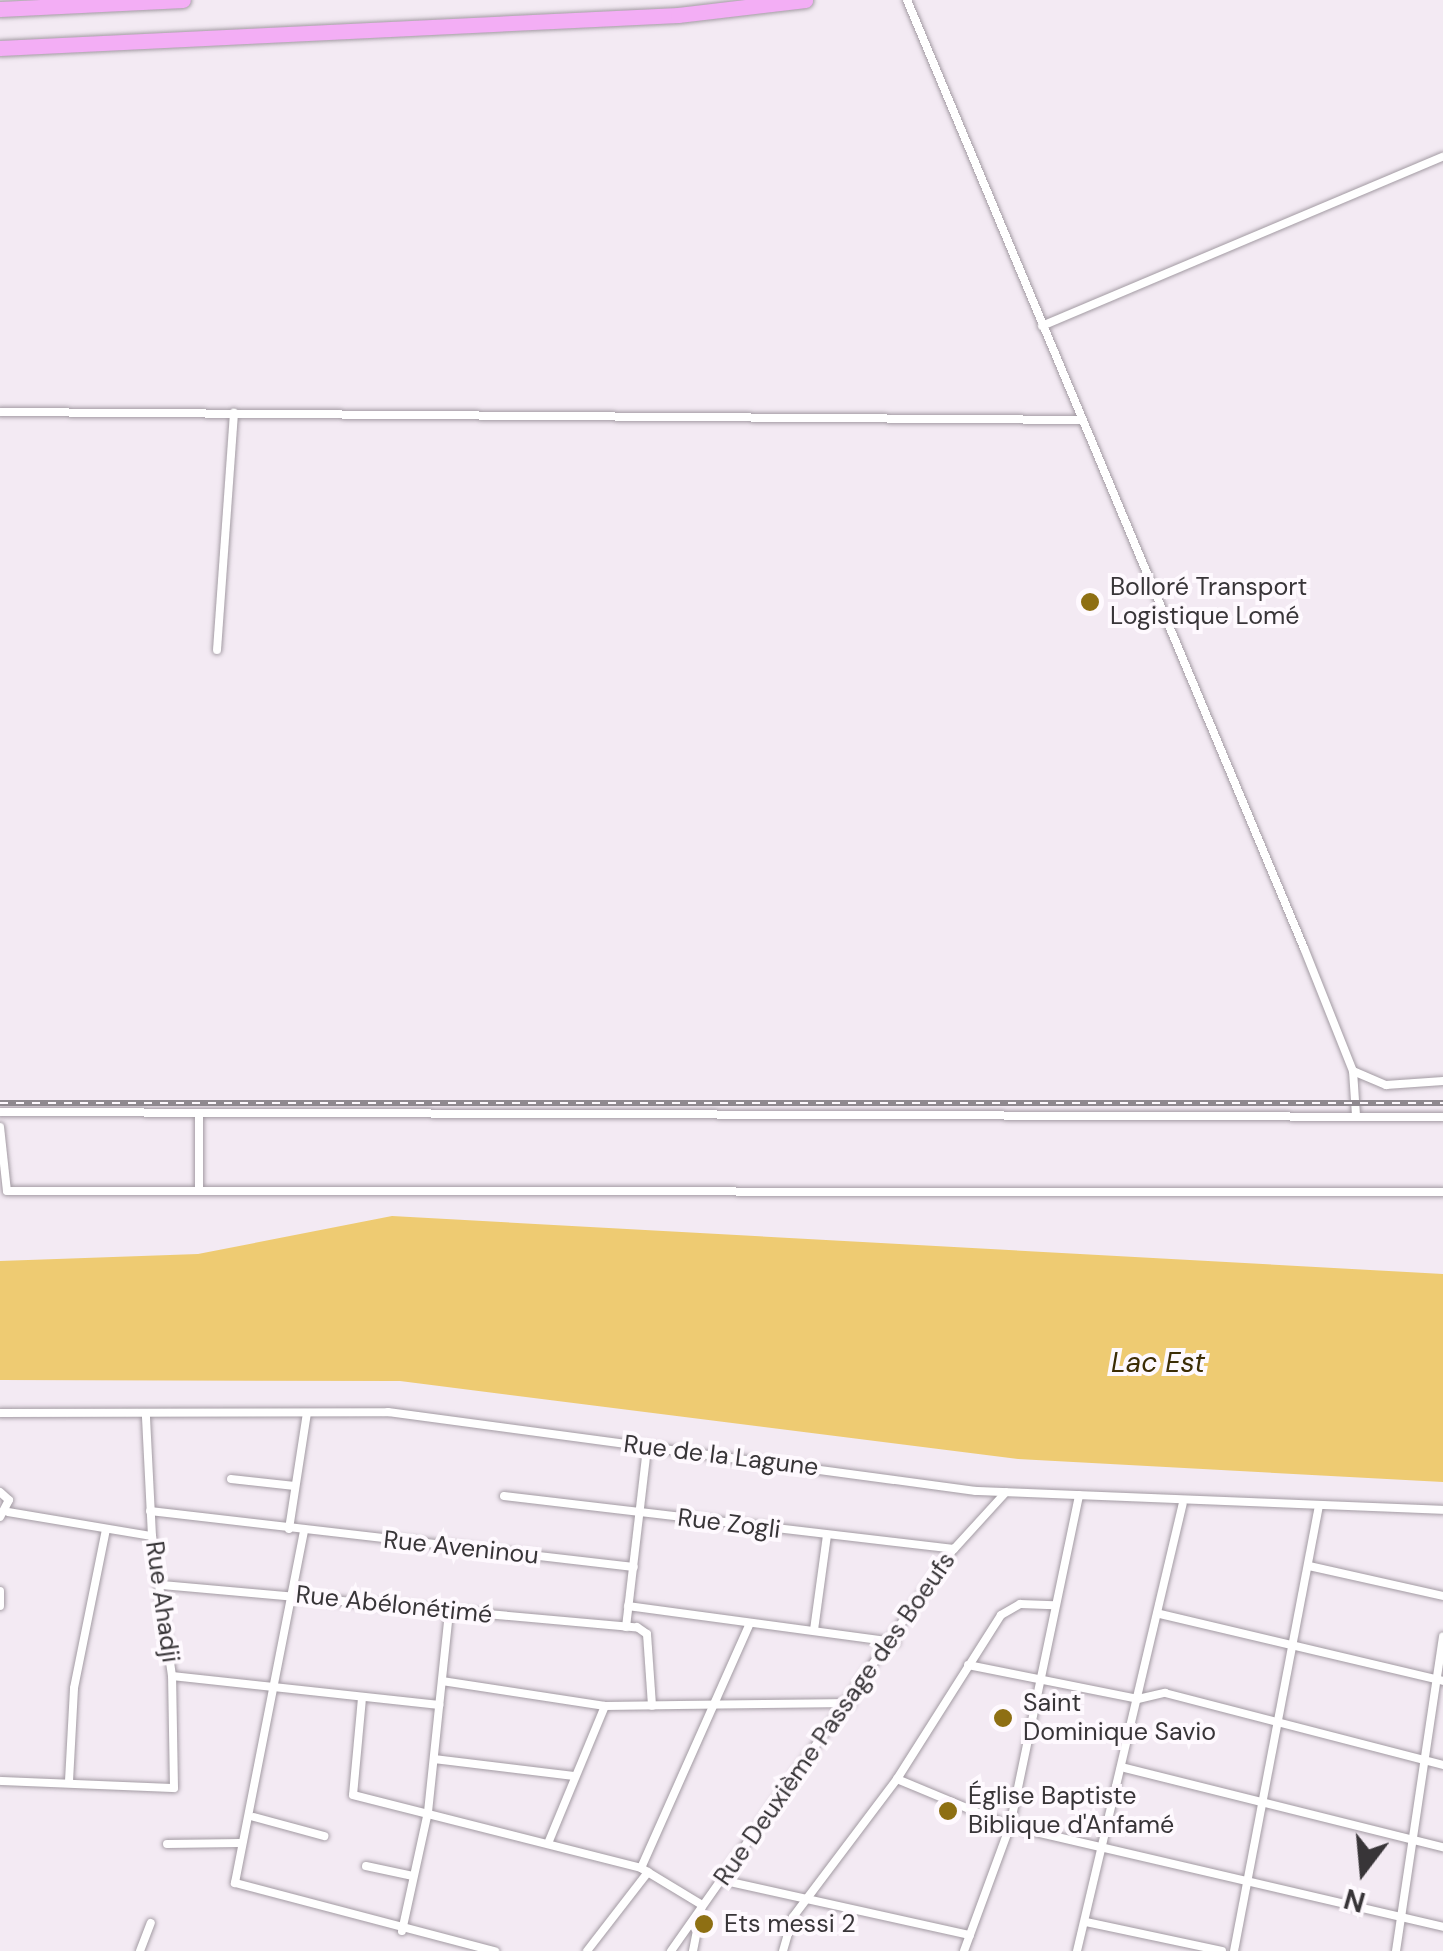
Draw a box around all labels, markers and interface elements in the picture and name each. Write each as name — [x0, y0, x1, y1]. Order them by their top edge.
place label: Bolloré Transport Logistique Lomé — [1110, 573, 1307, 632]
marker: Bolloré Transport Logistique Lomé — [1079, 591, 1101, 613]
water label: Lac Est — [1111, 1346, 1205, 1380]
street label: Rue de la Lagune — [622, 1429, 820, 1483]
street label: Rue Zogli — [676, 1503, 782, 1545]
street label: Rue Aveninou — [382, 1525, 540, 1571]
street label: Rue Ahadji — [139, 1539, 185, 1665]
street label: Rue Deuxième Passage des Boeufs — [708, 1547, 962, 1891]
street label: Rue Abélonétimé — [294, 1580, 494, 1630]
place label: Saint Dominique Savio — [1023, 1689, 1216, 1748]
marker: Saint Dominique Savio — [992, 1707, 1014, 1729]
place label: Église Baptiste Biblique d'Anfamé — [968, 1782, 1174, 1841]
marker: Église Baptiste Biblique d'Anfamé — [937, 1800, 959, 1822]
north arrow — [1313, 1821, 1413, 1921]
text: N — [1340, 1880, 1370, 1921]
place label: Ets messi 2 — [724, 1909, 856, 1939]
marker: Ets messi 2 — [693, 1913, 715, 1935]

